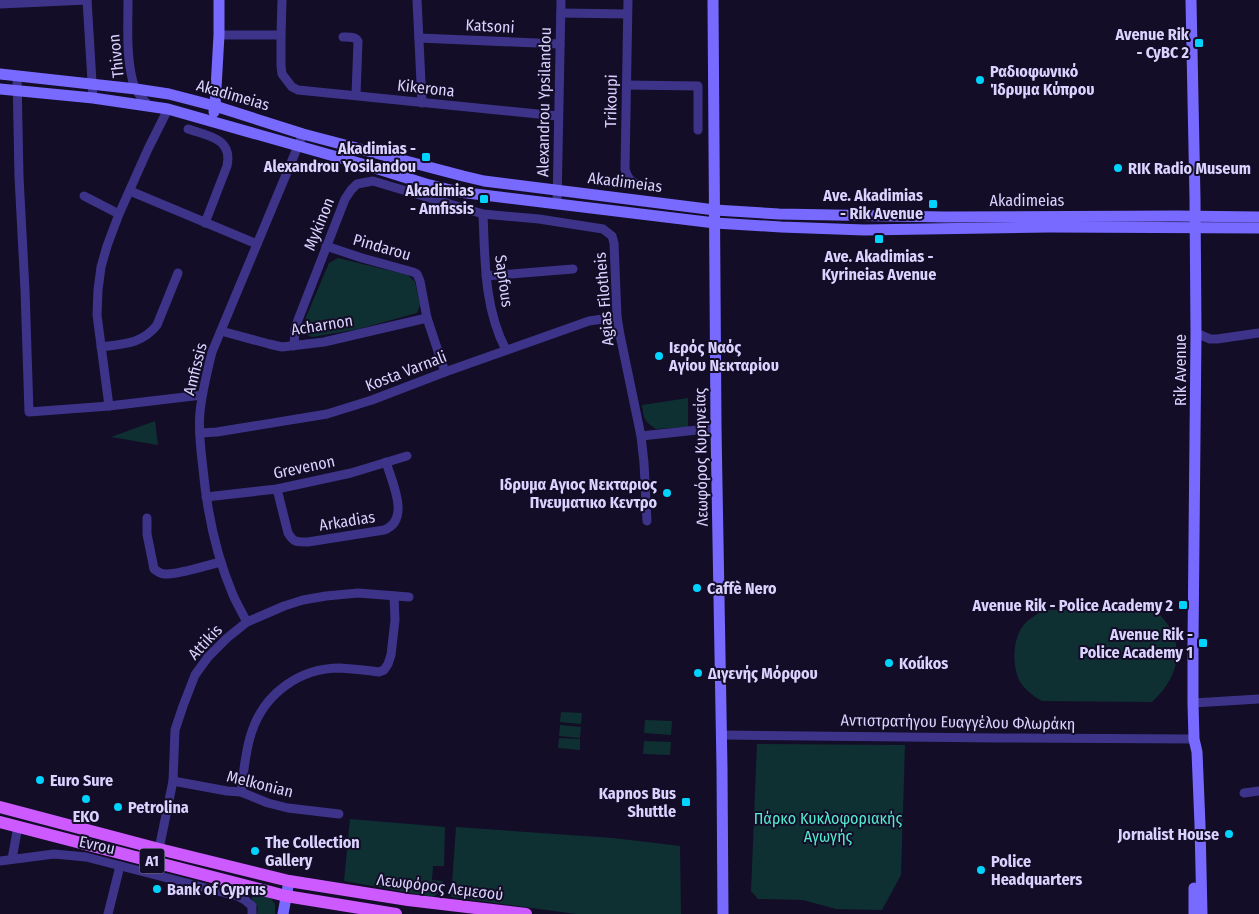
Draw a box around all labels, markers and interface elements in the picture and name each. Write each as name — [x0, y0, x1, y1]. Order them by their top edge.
street label: Katsoni — [465, 15, 515, 37]
place label: Avenue Rik - CyBC 2 — [1114, 25, 1190, 62]
street label: Alexandrou Ypsilandou — [533, 27, 555, 177]
street label: Thivon — [104, 33, 128, 79]
marker: Avenue Rik - CyBC 2 — [1193, 37, 1205, 49]
place label: Ραδιοφωνικό Ίδρυμα Κύπρου — [990, 62, 1094, 99]
street label: Trikoupi — [601, 74, 621, 128]
marker: Ραδιοφωνικό Ίδρυμα Κύπρου — [974, 74, 986, 86]
street label: Akadimeias — [194, 76, 272, 114]
street label: Kikerona — [396, 76, 456, 100]
place label: Akadimias - Alexandrou Yosilandou — [263, 139, 416, 176]
marker: Akadimias - Alexandrou Yosilandou — [420, 151, 432, 163]
place label: RIK Radio Museum — [1128, 159, 1251, 178]
marker: RIK Radio Museum — [1112, 162, 1124, 174]
street label: Akadimeias — [587, 168, 663, 196]
place label: Akadimias - Amfissis — [404, 181, 474, 218]
place label: Ave. Akadimias - Rik Avenue — [822, 186, 923, 223]
street label: Akadimeias — [990, 191, 1065, 210]
marker: Akadimias - Amfissis — [478, 193, 490, 205]
street label: Mykinon — [300, 195, 338, 253]
marker: Ave. Akadimias - Rik Avenue — [927, 198, 939, 210]
street label: Pindarou — [351, 230, 413, 264]
marker: Ave. Akadimias - Kyrineias Avenue — [873, 233, 885, 245]
place label: Ave. Akadimias - Kyrineias Avenue — [822, 247, 936, 284]
street label: Agias Filotheis — [590, 251, 618, 347]
street label: Sapfous — [491, 254, 517, 309]
street label: Acharnon — [290, 311, 354, 339]
street label: Rik Avenue — [1171, 334, 1190, 406]
place label: Ιερός Ναός Αγίου Νεκταρίου — [668, 338, 779, 375]
street label: Amfissis — [179, 341, 211, 397]
street label: Kosta Varnali — [363, 347, 449, 395]
marker: Ιερός Ναός Αγίου Νεκταρίου — [653, 350, 665, 362]
street label: Λεωφόρος Κυρηνείας — [690, 387, 712, 526]
street label: Grevenon — [272, 451, 336, 483]
place label: Ιδρυμα Αγιος Νεκταριος Πνευματικο Κεντρο — [500, 475, 657, 512]
marker: Ιδρυμα Αγιος Νεκταριος Πνευματικο Κεντρο — [661, 487, 673, 499]
street label: Arkadias — [318, 507, 376, 535]
place label: Caffè Nero — [707, 579, 777, 598]
marker: Caffè Nero — [691, 582, 703, 594]
place label: Avenue Rik - Police Academy 2 — [972, 596, 1174, 615]
marker: Avenue Rik - Police Academy 2 — [1177, 599, 1189, 611]
street label: Attikis — [184, 620, 226, 664]
place label: Avenue Rik - Police Academy 1 — [1080, 625, 1193, 662]
marker: Avenue Rik - Police Academy 1 — [1197, 637, 1209, 649]
place label: Koúkos — [899, 654, 948, 673]
marker: Koúkos — [883, 657, 895, 669]
place label: Διγενής Μόρφου — [707, 664, 818, 683]
marker: Διγενής Μόρφου — [692, 667, 704, 679]
street label: Αντιστρατήγου Ευαγγέλου Φλωράκη — [840, 710, 1076, 734]
street label: Melkonian — [225, 767, 295, 801]
place label: Euro Sure — [50, 771, 113, 790]
marker: Euro Sure — [34, 774, 46, 786]
place label: Kapnos Bus Shuttle — [599, 784, 676, 821]
marker: EKO — [80, 793, 92, 805]
marker: Kapnos Bus Shuttle — [680, 796, 692, 808]
place label: Petrolina — [128, 798, 189, 817]
marker: Petrolina — [112, 801, 124, 813]
place label: EKO — [73, 807, 99, 826]
park label: Πάρκο Κυκλοφοριακής Αγωγής — [754, 809, 903, 846]
place label: Jornalist House — [1117, 825, 1219, 844]
marker: Jornalist House — [1223, 828, 1235, 840]
street label: Evrou — [77, 832, 117, 858]
place label: The Collection Gallery — [265, 833, 360, 870]
marker: The Collection Gallery — [249, 845, 261, 857]
road number: A1 — [140, 848, 164, 874]
place label: Police Headquarters — [991, 852, 1082, 889]
marker: Police Headquarters — [975, 864, 987, 876]
street label: Λεωφόρος Λεμεσού — [376, 870, 504, 904]
place label: Bank of Cyprus — [167, 880, 266, 899]
marker: Bank of Cyprus — [151, 883, 163, 895]

